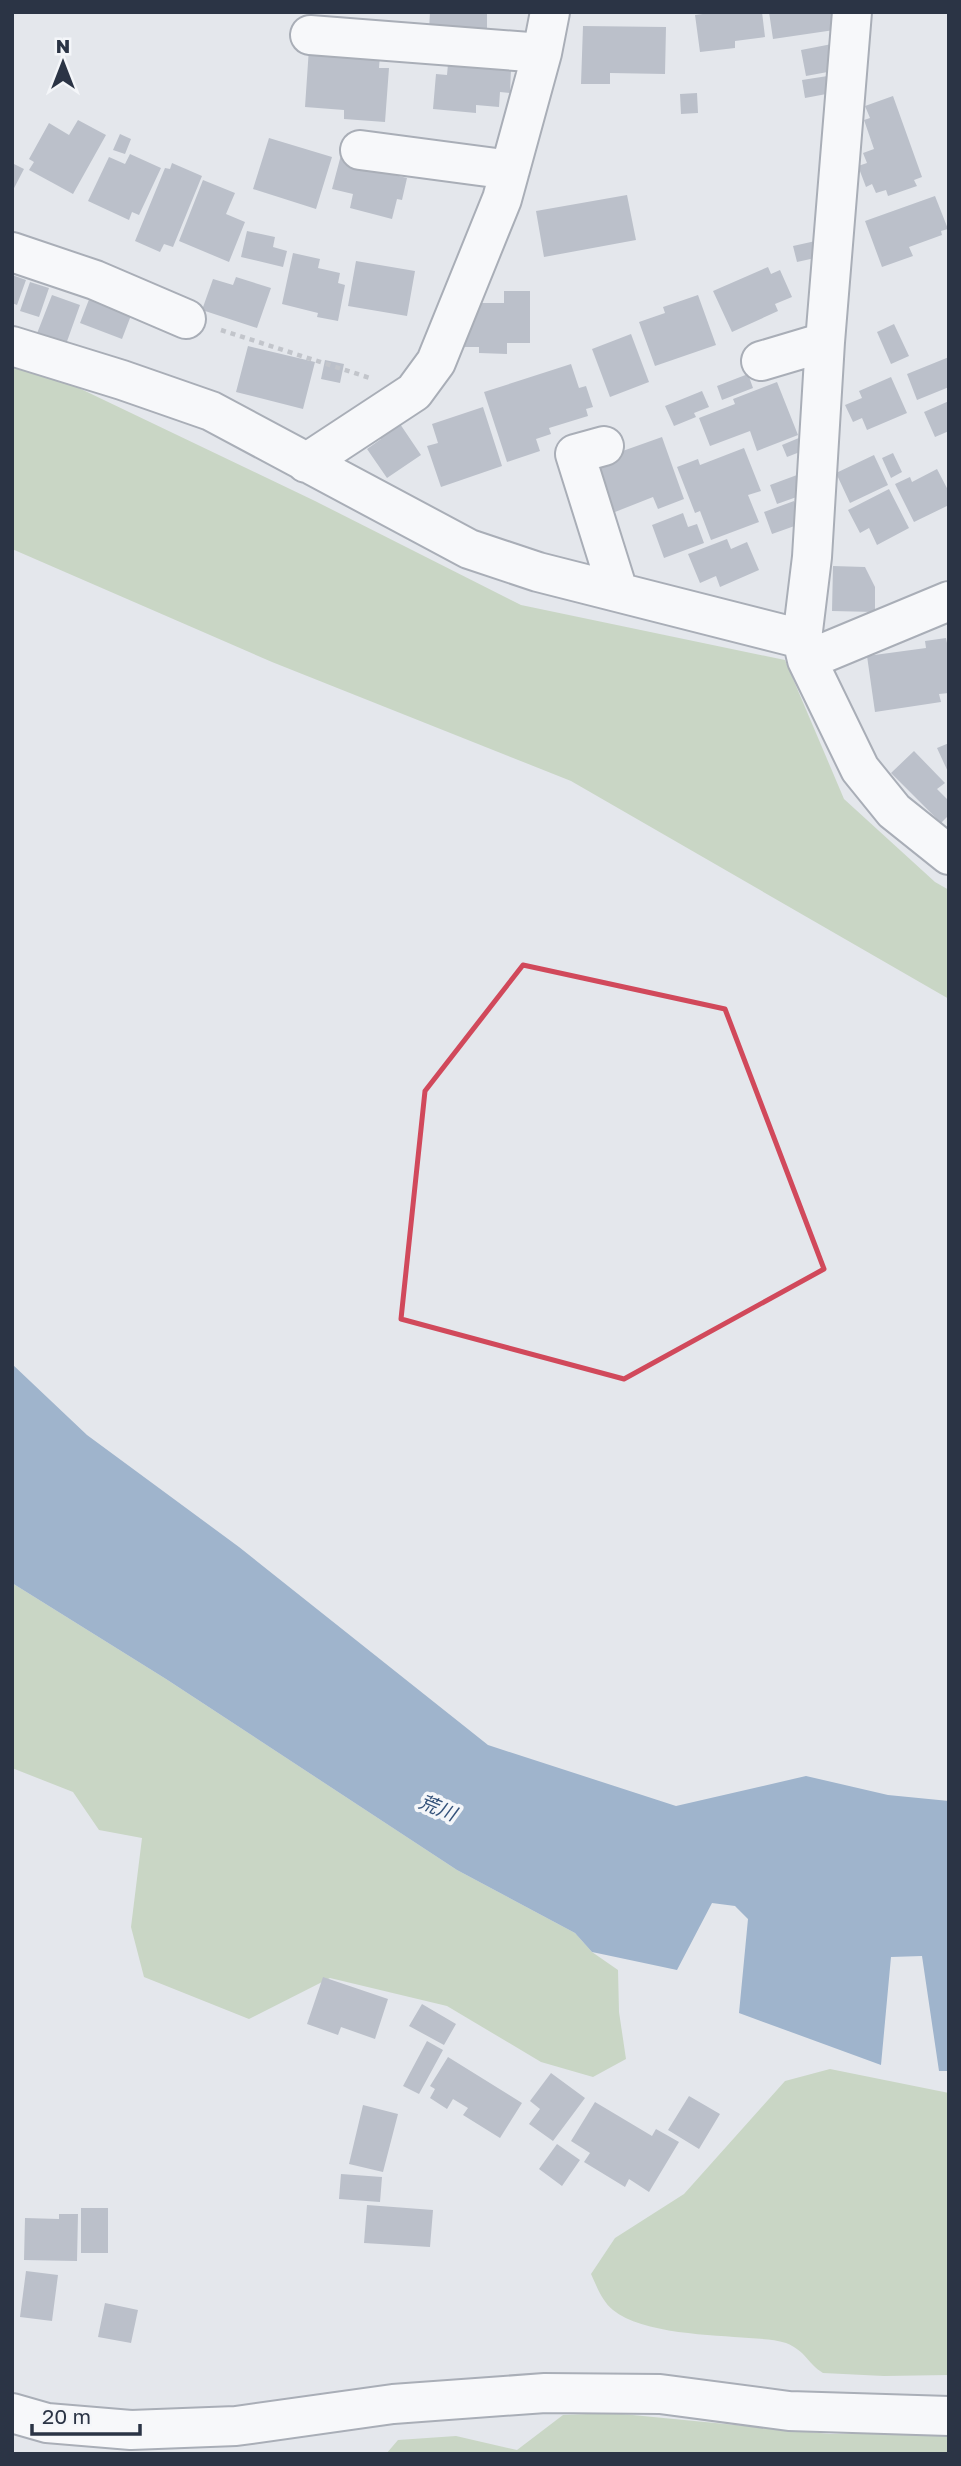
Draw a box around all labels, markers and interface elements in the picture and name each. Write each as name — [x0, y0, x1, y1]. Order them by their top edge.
north arrow — [28, 28, 98, 98]
text: N — [56, 34, 70, 57]
water label: 荒川 — [416, 1789, 462, 1826]
scale bar — [32, 2392, 140, 2436]
text: 20 m — [42, 2403, 91, 2429]

